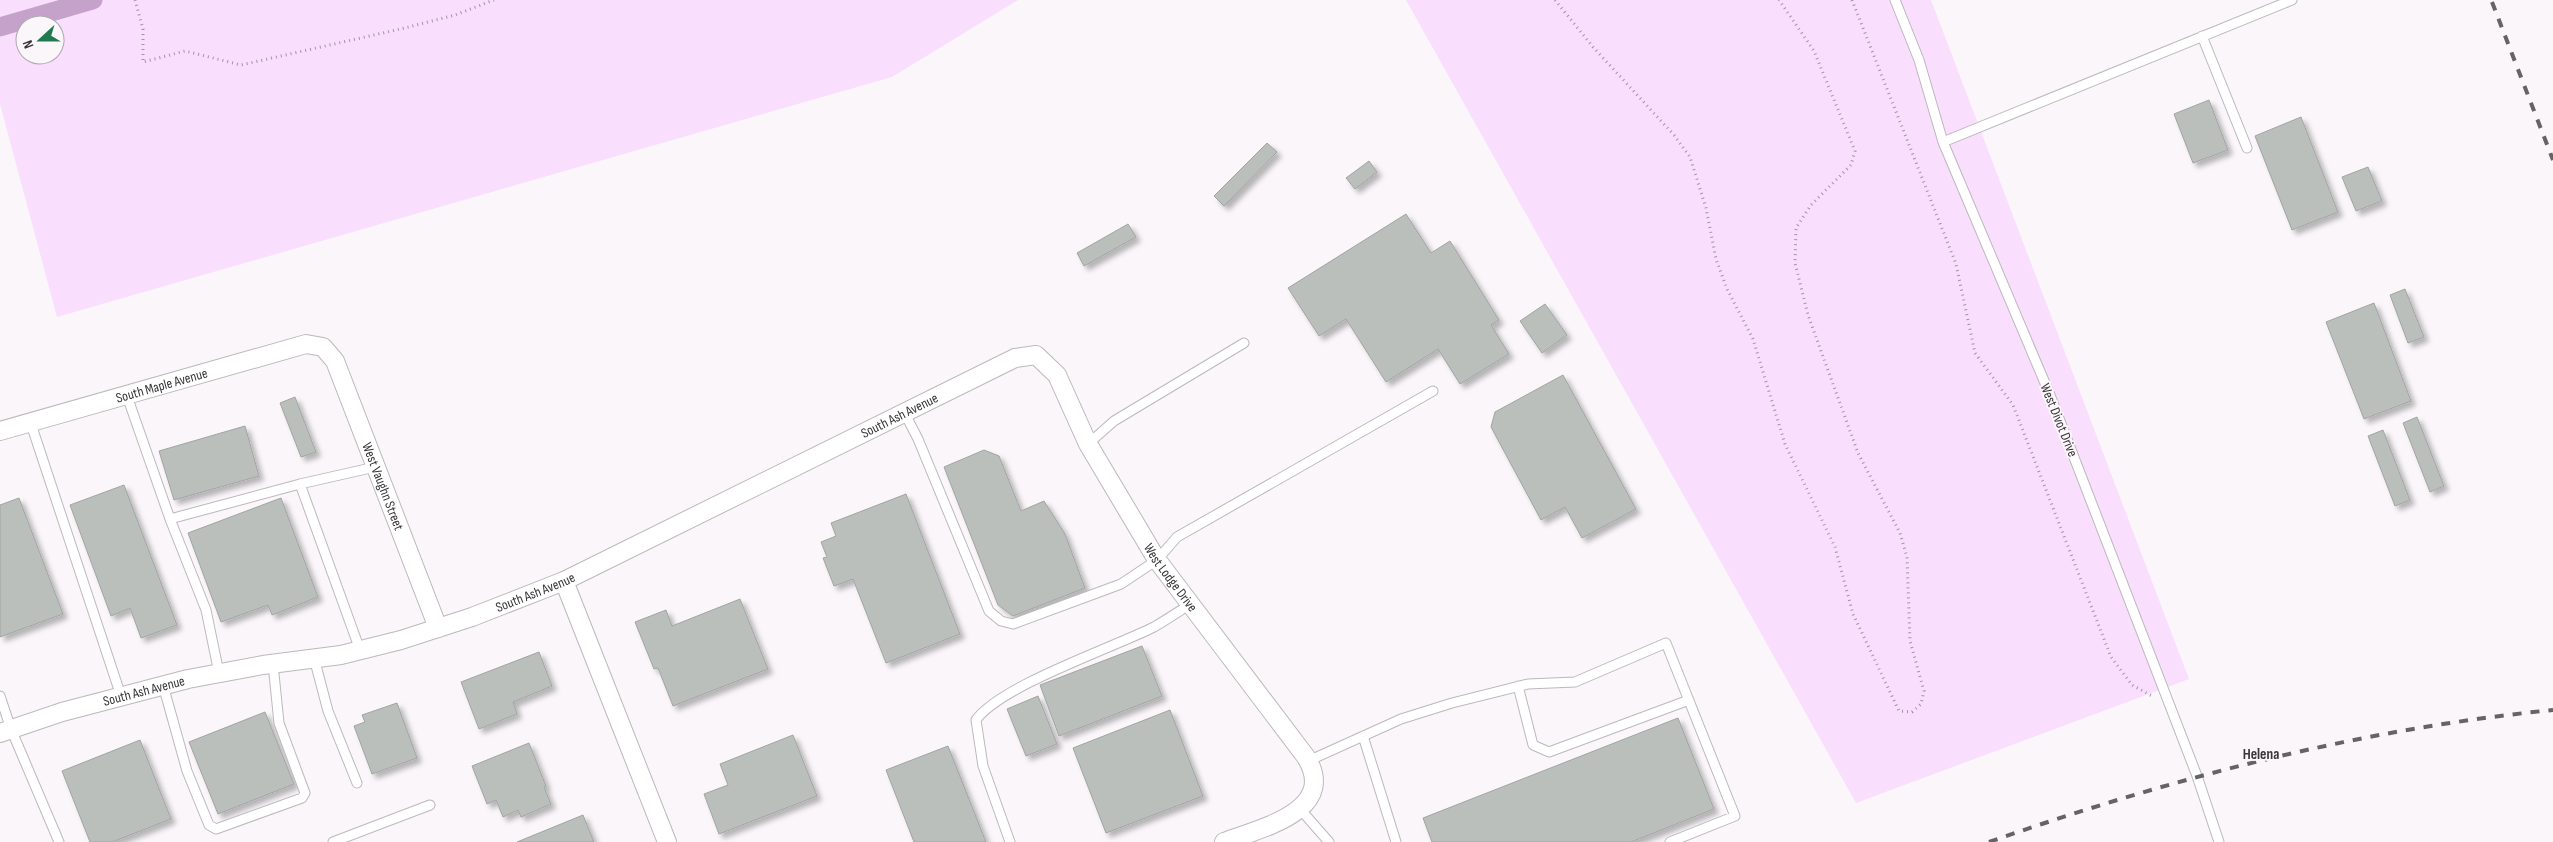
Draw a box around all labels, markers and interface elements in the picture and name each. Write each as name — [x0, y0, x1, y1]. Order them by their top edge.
north arrow — [15, 15, 65, 65]
text: N — [19, 38, 38, 51]
street label: South Maple Avenue — [114, 364, 209, 406]
street label: West Divot Drive — [2037, 381, 2081, 459]
street label: South Ash Avenue — [858, 389, 941, 441]
street label: West Vaughn Street — [359, 440, 408, 532]
street label: West Lodge Drive — [1140, 540, 1201, 615]
street label: South Ash Avenue — [493, 569, 578, 615]
street label: South Ash Avenue — [101, 672, 186, 709]
district label: Helena — [2243, 745, 2279, 764]

